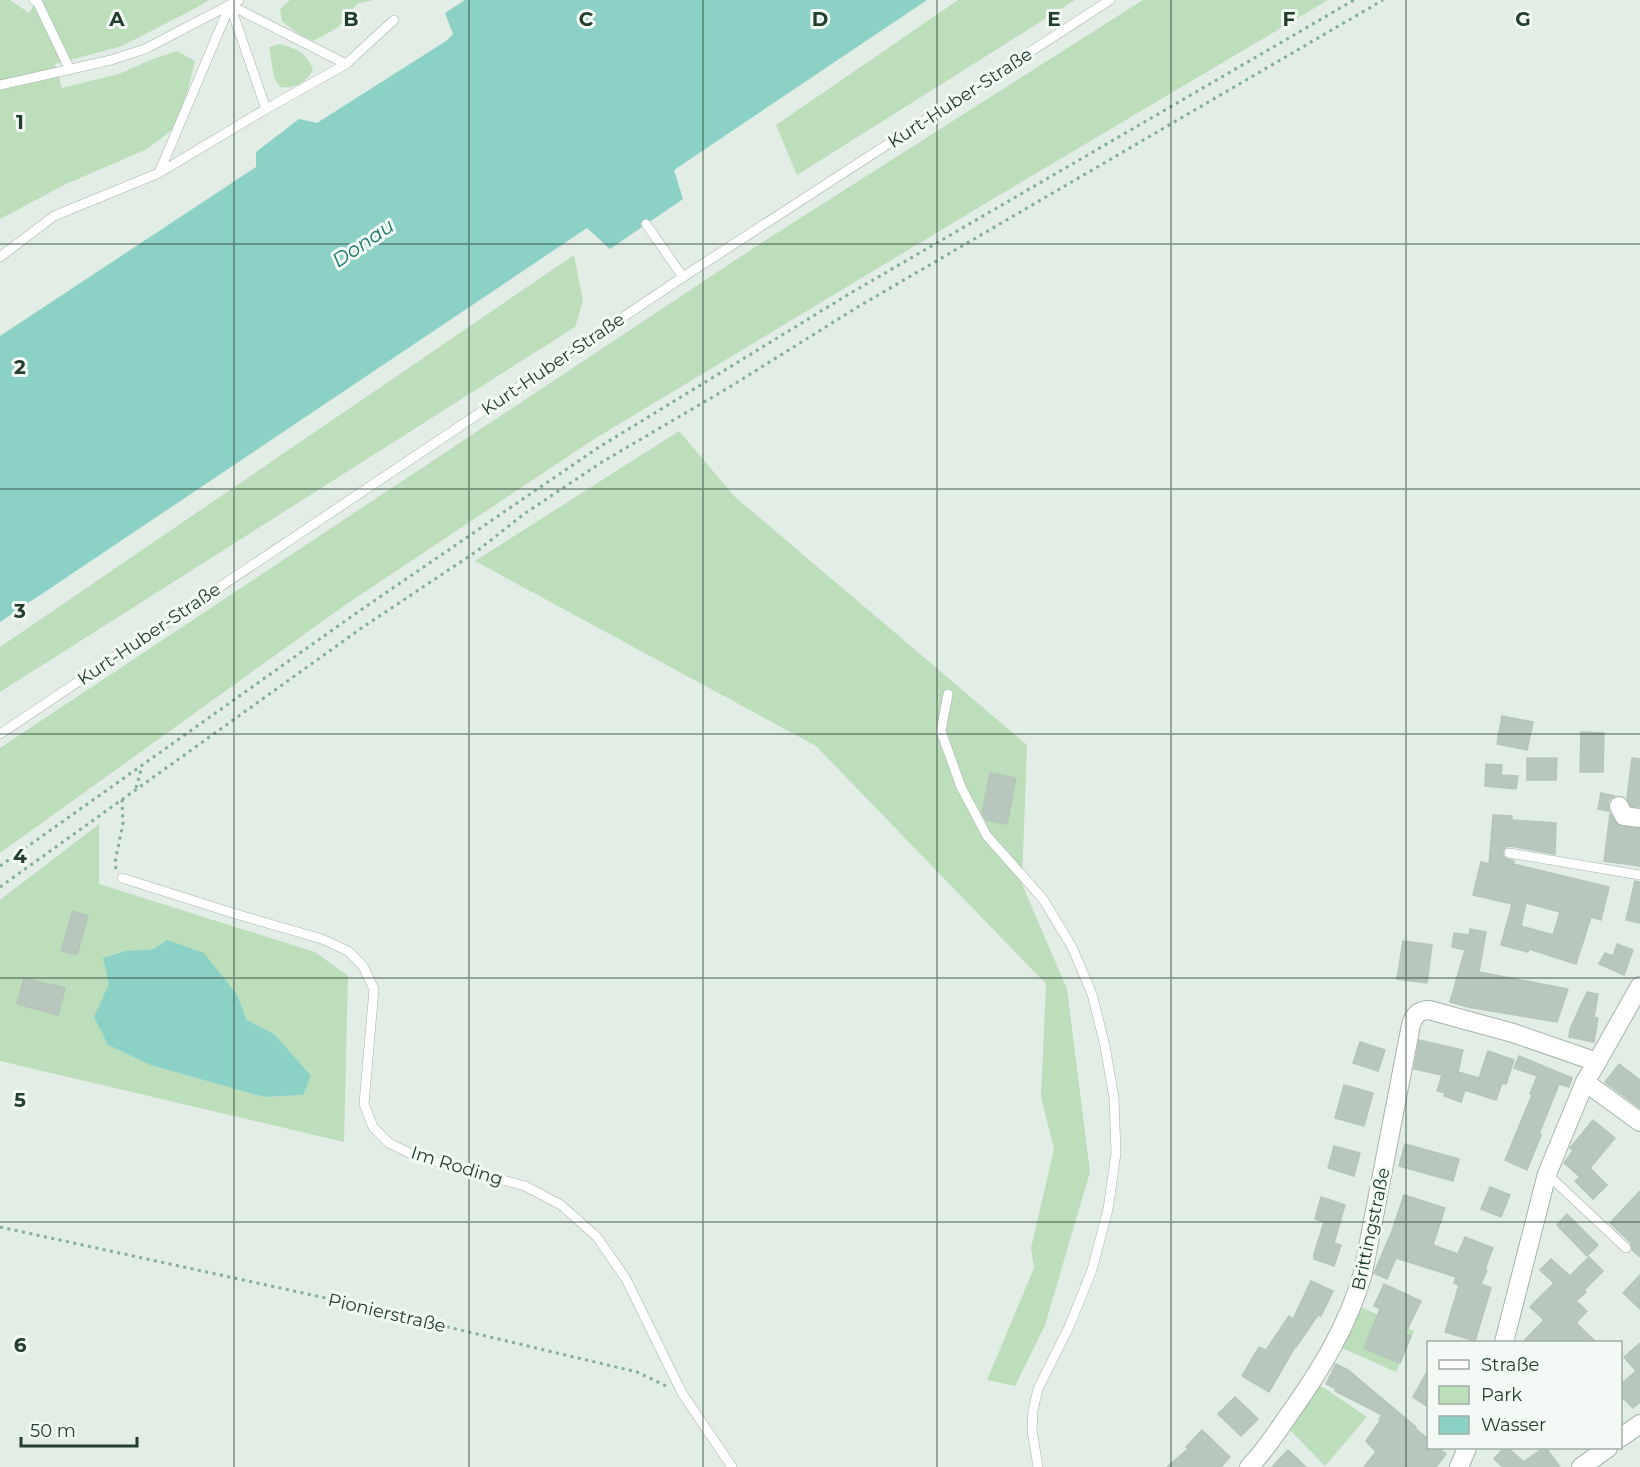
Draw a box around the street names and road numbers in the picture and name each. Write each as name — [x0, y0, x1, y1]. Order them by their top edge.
street label: Kurt-Huber-Straße — [884, 43, 1036, 153]
street label: Kurt-Huber-Straße — [477, 308, 629, 420]
street label: Kurt-Huber-Straße — [73, 578, 225, 690]
street label: Im Roding — [408, 1142, 506, 1190]
street label: Brittingstraße — [1347, 1165, 1395, 1292]
street label: Pionierstraße — [326, 1289, 448, 1337]

